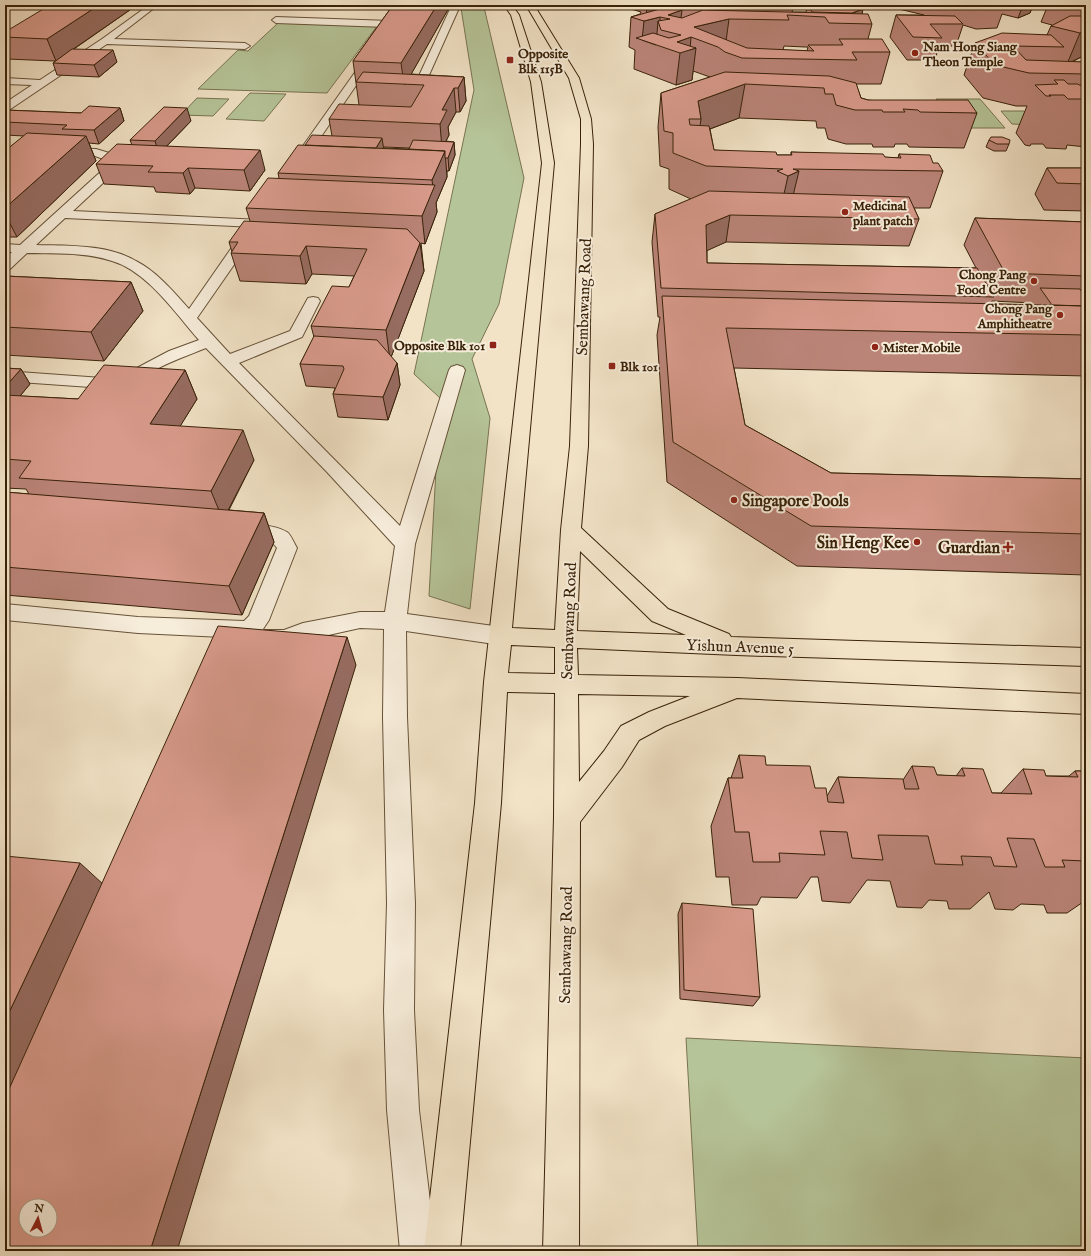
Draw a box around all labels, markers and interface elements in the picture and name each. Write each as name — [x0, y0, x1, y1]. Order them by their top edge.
place label: Nam Hong Siang Theon Temple — [922, 39, 1018, 71]
place label: Opposite Blk 115B — [518, 46, 568, 78]
marker: Nam Hong Siang Theon Temple — [910, 48, 920, 58]
marker: Opposite Blk 115B — [505, 55, 515, 65]
place label: Medicinal plant patch — [852, 198, 914, 230]
marker: Medicinal plant patch — [840, 207, 850, 217]
street label: Sembawang Road — [573, 238, 597, 356]
place label: Chong Pang Food Centre — [957, 267, 1027, 299]
marker: Chong Pang Food Centre — [1029, 276, 1039, 286]
place label: Chong Pang Amphitheatre — [977, 301, 1053, 333]
marker: Chong Pang Amphitheatre — [1055, 310, 1065, 320]
place label: Opposite Blk 101 — [394, 338, 485, 355]
marker: Opposite Blk 101 — [488, 340, 498, 350]
place label: Mister Mobile — [883, 340, 960, 357]
marker: Mister Mobile — [870, 342, 880, 352]
place label: Blk 101 — [620, 359, 658, 376]
marker: Blk 101 — [607, 361, 617, 371]
place label: Singapore Pools — [742, 492, 849, 512]
marker: Singapore Pools — [729, 495, 739, 505]
place label: Sin Heng Kee — [817, 534, 910, 554]
marker: Sin Heng Kee — [912, 537, 922, 547]
place label: Guardian — [938, 539, 1000, 559]
marker: Guardian — [1003, 542, 1013, 552]
street label: Sembawang Road — [558, 562, 582, 680]
street label: Yishun Avenue 5 — [686, 636, 794, 660]
street label: Sembawang Road — [556, 886, 578, 1004]
north arrow — [18, 1198, 58, 1238]
text: N — [32, 1201, 45, 1217]

